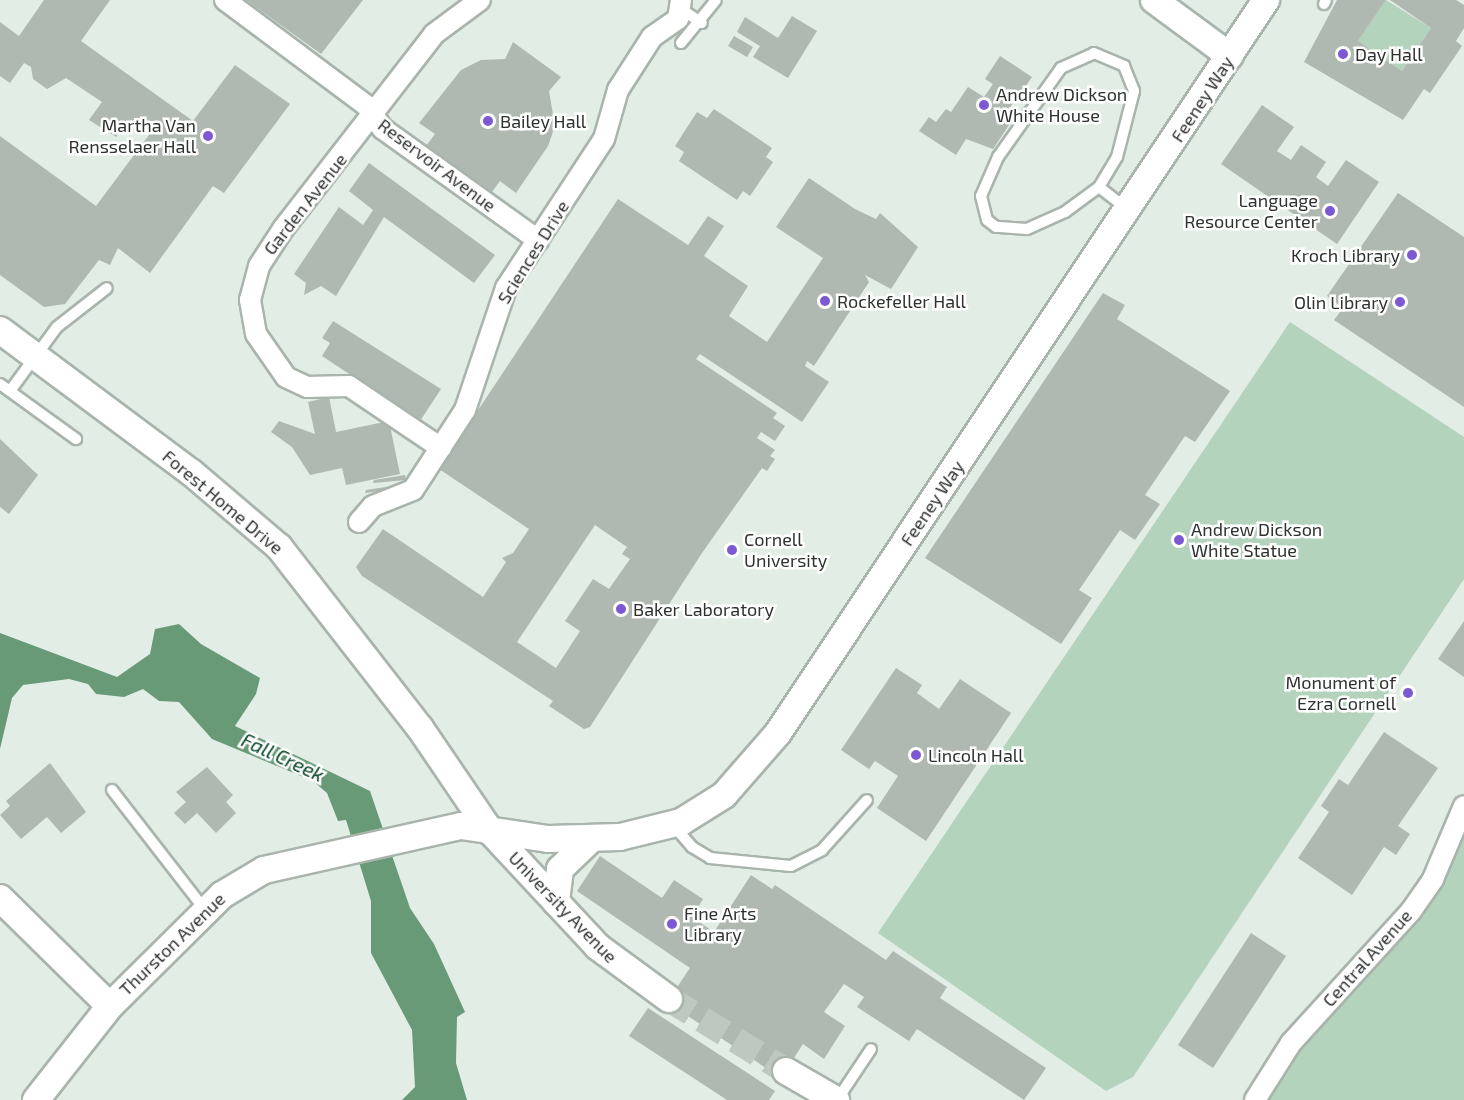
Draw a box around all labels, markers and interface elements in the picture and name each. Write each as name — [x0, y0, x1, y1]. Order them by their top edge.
place label: Day Hall — [1355, 43, 1423, 65]
marker: Day Hall — [1336, 47, 1350, 61]
street label: Feeney Way — [1166, 52, 1238, 146]
place label: Andrew Dickson White House — [996, 84, 1128, 127]
marker: Andrew Dickson White House — [977, 98, 991, 112]
place label: Bailey Hall — [500, 110, 587, 132]
street label: Reservoir Avenue — [374, 114, 500, 216]
marker: Bailey Hall — [481, 114, 495, 128]
place label: Martha Van Rensselaer Hall — [68, 115, 196, 158]
marker: Martha Van Rensselaer Hall — [201, 129, 215, 143]
street label: Garden Avenue — [259, 149, 351, 259]
place label: Language Resource Center — [1184, 190, 1318, 232]
street label: Sciences Drive — [493, 196, 573, 308]
marker: Language Resource Center — [1323, 204, 1337, 218]
place label: Kroch Library — [1291, 244, 1400, 266]
marker: Kroch Library — [1405, 248, 1419, 262]
place label: Rockefeller Hall — [837, 290, 966, 312]
place label: Olin Library — [1294, 291, 1388, 313]
marker: Rockefeller Hall — [818, 294, 832, 308]
marker: Olin Library — [1393, 295, 1407, 309]
street label: Forest Home Drive — [158, 445, 288, 559]
street label: Feeney Way — [895, 456, 969, 550]
place label: Andrew Dickson White Statue — [1191, 519, 1323, 562]
place label: Cornell University — [744, 529, 827, 572]
marker: Andrew Dickson White Statue — [1172, 533, 1186, 547]
marker: Cornell University — [725, 543, 739, 557]
place label: Baker Laboratory — [633, 598, 774, 620]
marker: Baker Laboratory — [614, 602, 628, 616]
place label: Monument of Ezra Cornell — [1285, 672, 1396, 714]
marker: Monument of Ezra Cornell — [1401, 686, 1415, 700]
water label: Fall Creek — [238, 727, 328, 787]
place label: Lincoln Hall — [928, 744, 1023, 766]
marker: Lincoln Hall — [909, 748, 923, 762]
street label: University Avenue — [504, 846, 622, 968]
street label: Thurston Avenue — [114, 888, 230, 1000]
place label: Fine Arts Library — [684, 903, 757, 946]
street label: Central Avenue — [1317, 905, 1417, 1011]
marker: Fine Arts Library — [665, 917, 679, 931]

